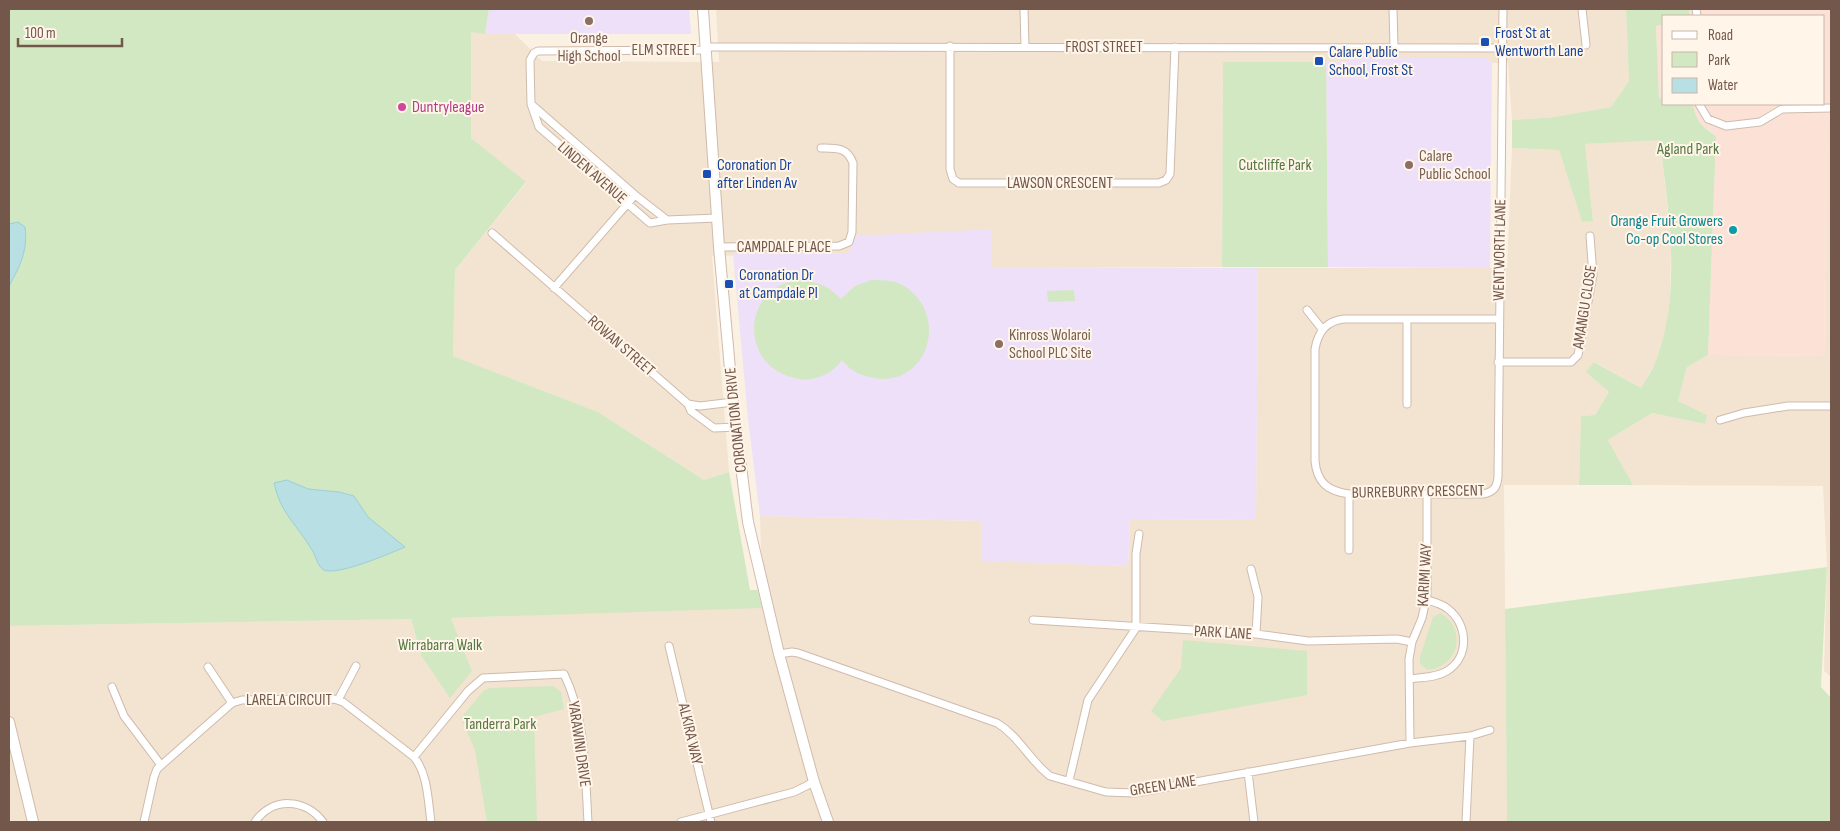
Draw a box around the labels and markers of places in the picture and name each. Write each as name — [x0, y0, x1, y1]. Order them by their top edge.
marker: Orange High School — [583, 15, 595, 27]
place label: Frost St at Wentworth Lane — [1495, 24, 1583, 61]
place label: Orange High School — [557, 29, 621, 66]
marker: Frost St at Wentworth Lane — [1479, 36, 1491, 48]
place label: Calare Public School, Frost St — [1329, 43, 1413, 80]
marker: Calare Public School, Frost St — [1313, 55, 1325, 67]
place label: Duntryleague — [412, 98, 484, 117]
marker: Duntryleague — [396, 101, 408, 113]
place label: Calare Public School — [1419, 147, 1491, 184]
place label: Coronation Dr after Linden Av — [717, 156, 797, 193]
marker: Calare Public School — [1403, 159, 1415, 171]
marker: Coronation Dr after Linden Av — [701, 168, 713, 180]
place label: Orange Fruit Growers Co-op Cool Stores — [1610, 212, 1723, 249]
marker: Orange Fruit Growers Co-op Cool Stores — [1727, 224, 1739, 236]
place label: Coronation Dr at Campdale Pl — [739, 266, 818, 303]
marker: Coronation Dr at Campdale Pl — [723, 278, 735, 290]
place label: Kinross Wolaroi School PLC Site — [1009, 326, 1092, 363]
marker: Kinross Wolaroi School PLC Site — [993, 338, 1005, 350]

